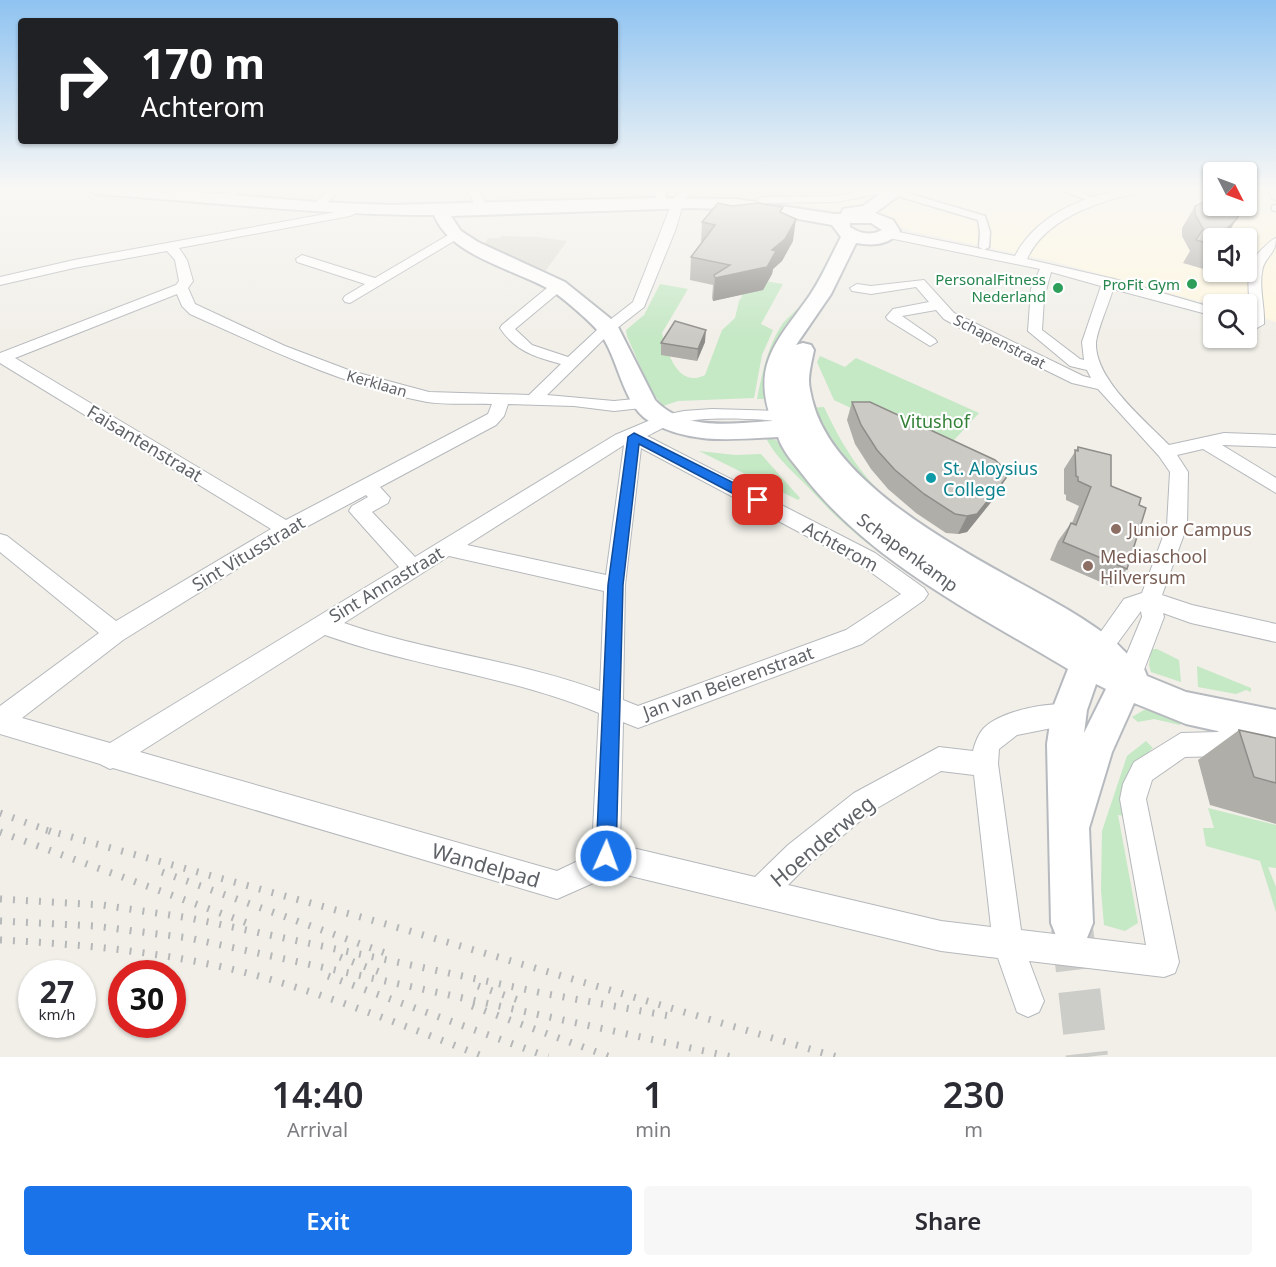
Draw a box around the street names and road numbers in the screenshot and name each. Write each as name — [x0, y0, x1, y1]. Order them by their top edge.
street label: Schapenstraat — [951, 309, 1050, 373]
street label: Kerklaan — [344, 365, 410, 401]
street label: Faisantenstraat — [83, 399, 208, 487]
street label: Schapenkamp — [853, 507, 963, 597]
street label: Sint Vitusstraat — [187, 510, 309, 596]
street label: Achterom — [799, 515, 883, 577]
street label: Sint Annastraat — [324, 540, 448, 628]
street label: Jan van Beierenstraat — [638, 640, 817, 725]
street label: Hoenderweg — [764, 789, 880, 893]
street label: Wandelpad — [428, 836, 544, 894]

